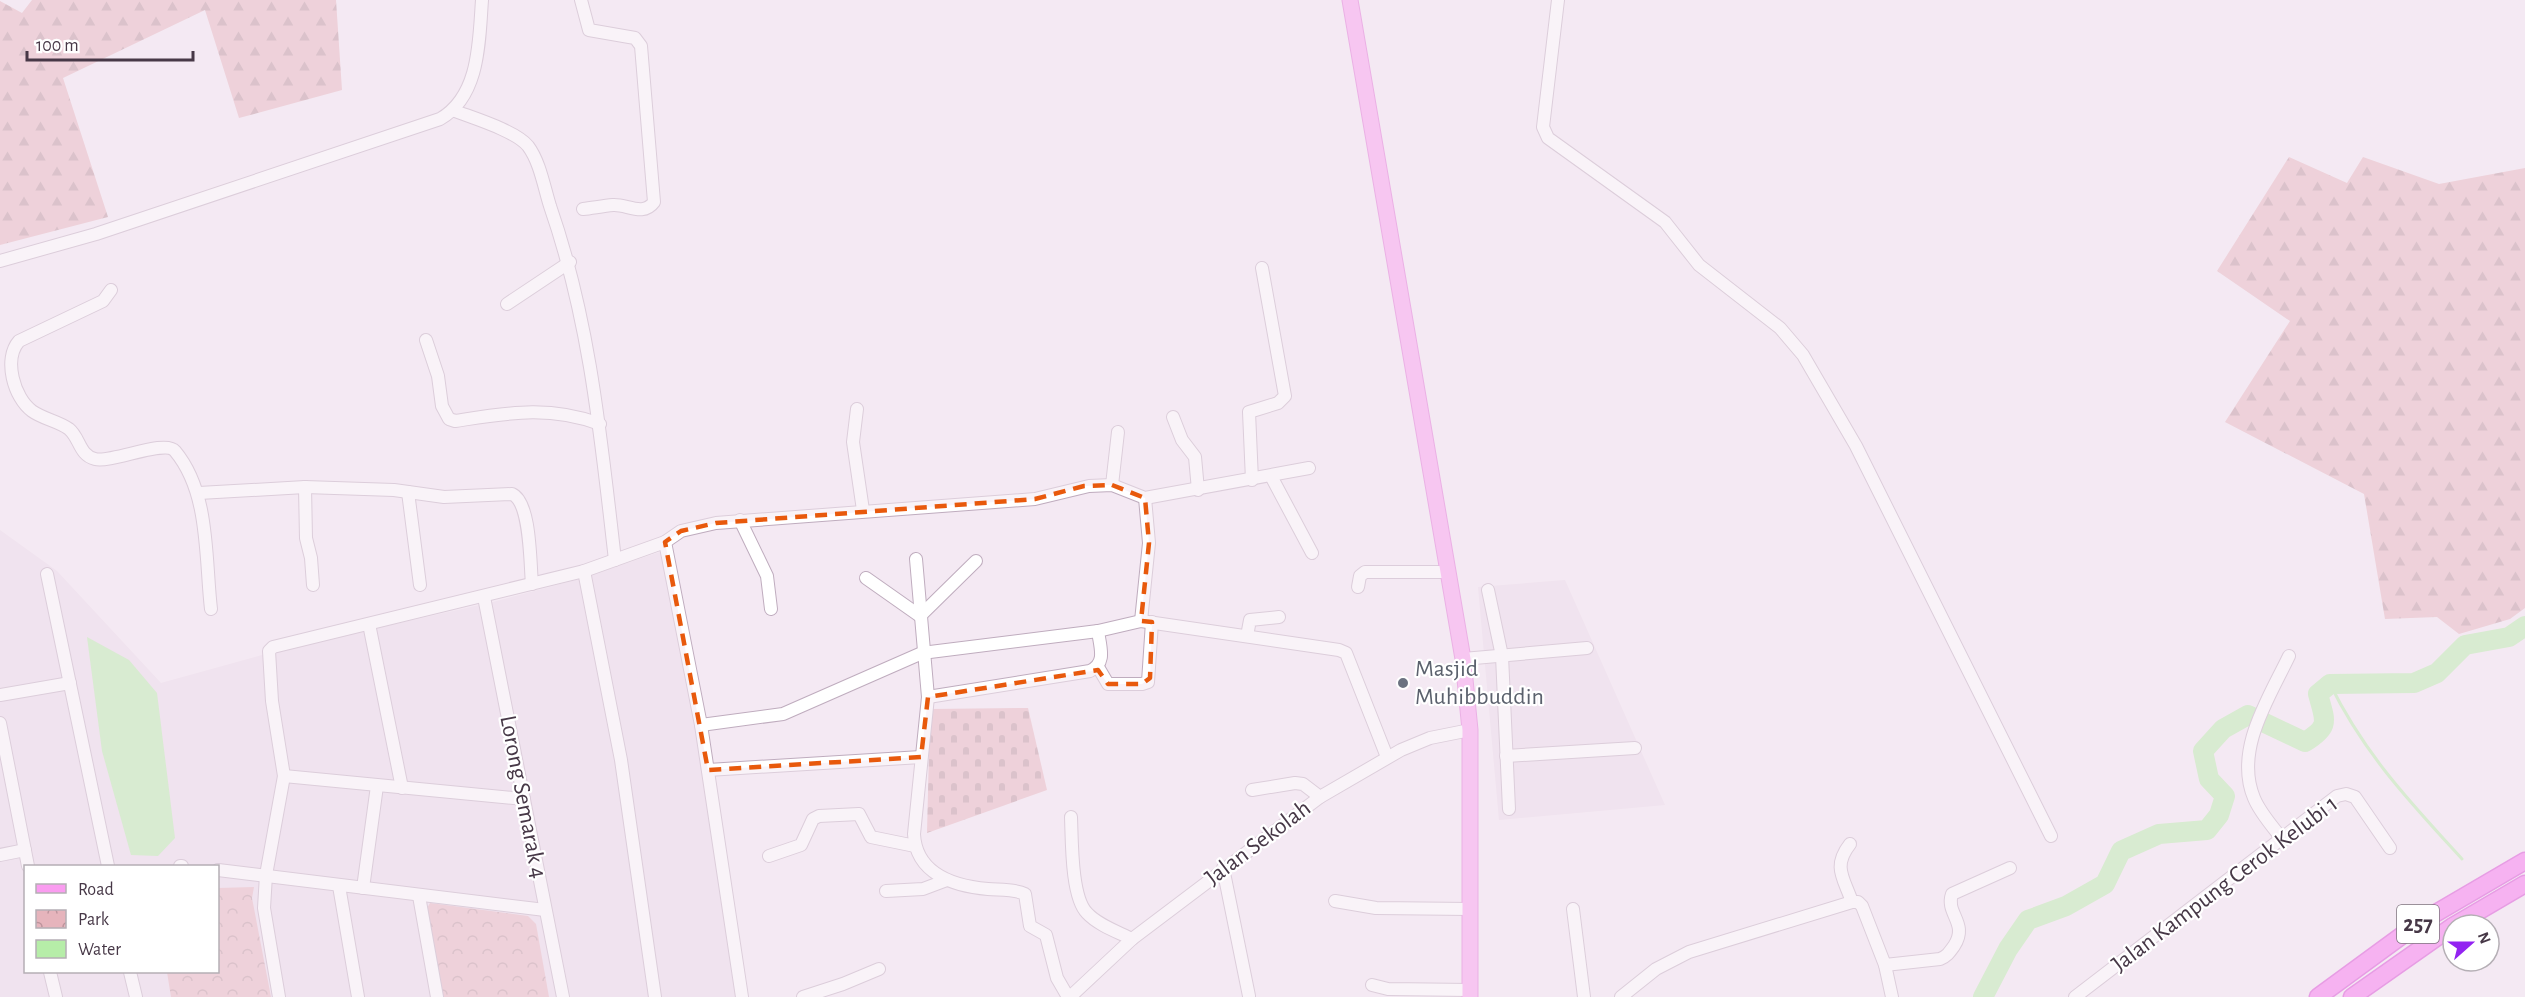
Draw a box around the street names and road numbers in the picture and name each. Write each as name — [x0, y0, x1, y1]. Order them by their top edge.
street label: Lorong Semarak 4 — [495, 713, 551, 881]
street label: Jalan Kampung Cerok Kelubi 1 — [2108, 791, 2342, 977]
street label: Jalan Sekolah — [1201, 796, 1315, 890]
road number: 257 — [2397, 905, 2439, 943]

